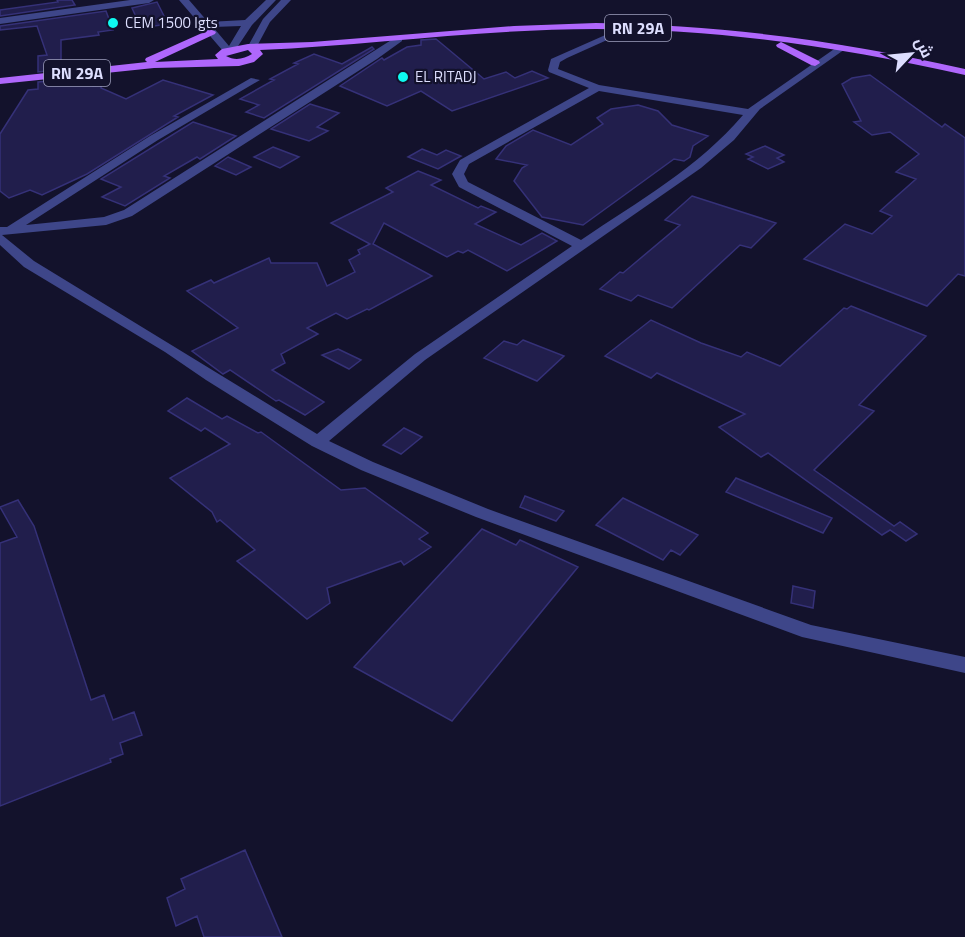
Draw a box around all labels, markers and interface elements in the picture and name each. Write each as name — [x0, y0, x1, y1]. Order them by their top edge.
place label: CEM 1500 lgts — [125, 11, 218, 34]
road number: RN 29A — [605, 15, 671, 41]
marker: CEM 1500 lgts — [106, 16, 120, 30]
north arrow — [881, 24, 941, 84]
text: ش — [909, 33, 940, 62]
road number: RN 29A — [44, 60, 110, 86]
place label: EL RITADJ — [415, 65, 477, 88]
marker: EL RITADJ — [396, 70, 410, 84]

